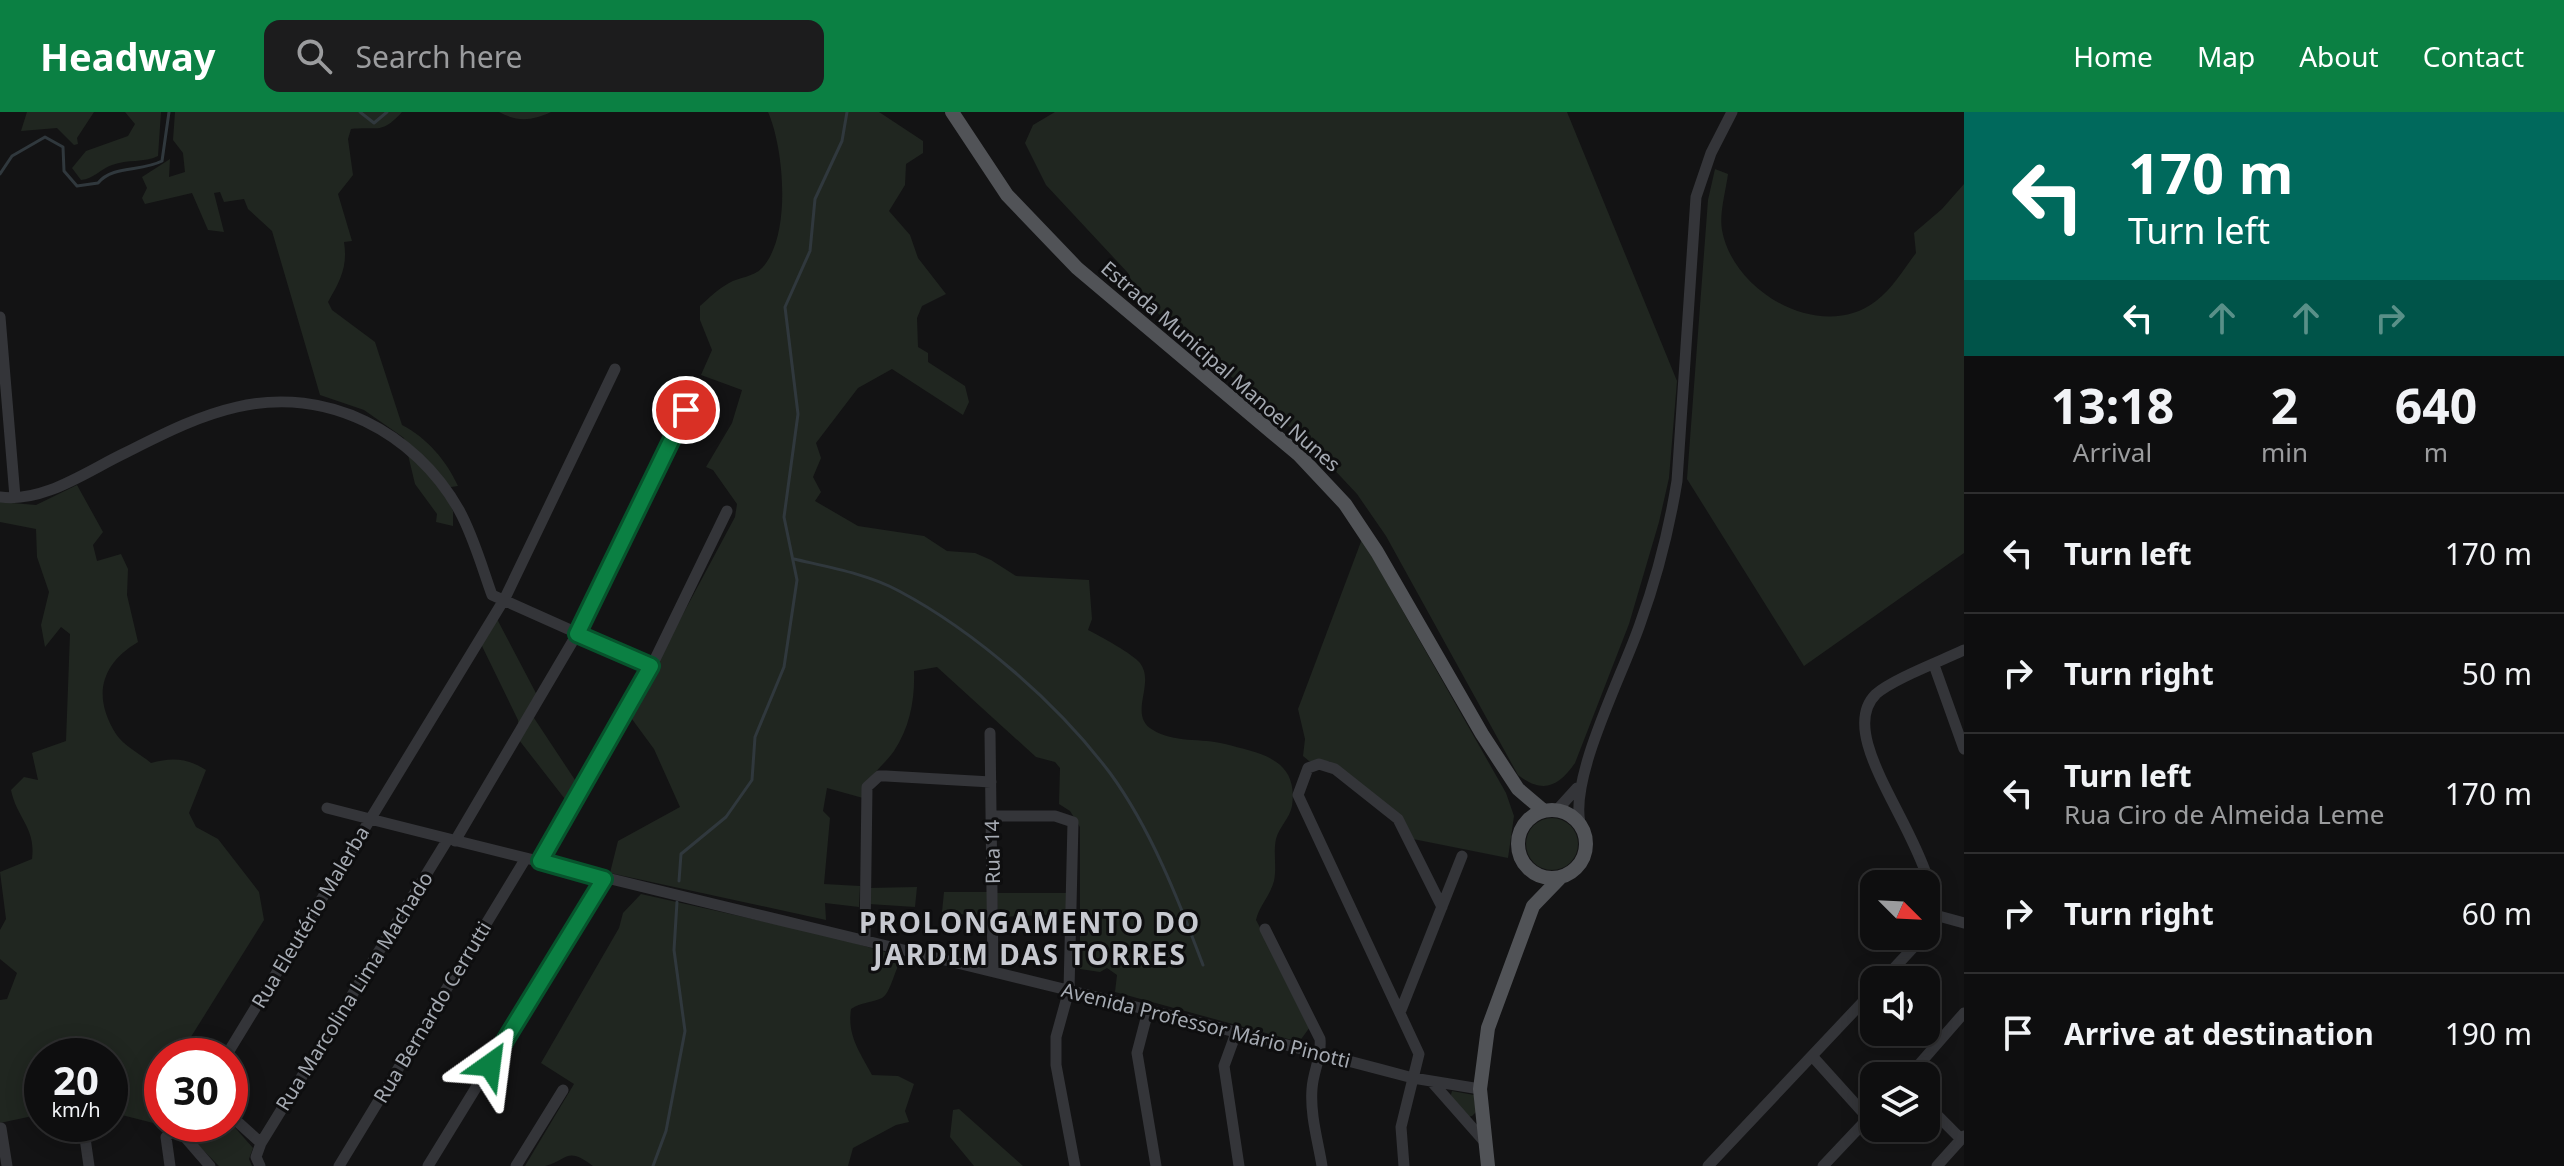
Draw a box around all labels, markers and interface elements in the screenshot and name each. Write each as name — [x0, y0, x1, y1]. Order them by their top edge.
search box — [264, 20, 824, 92]
text: Headway — [40, 30, 216, 82]
icon: search — [292, 34, 336, 78]
text: Search here — [356, 36, 522, 77]
text: Home — [2073, 37, 2153, 75]
text: Map — [2197, 37, 2255, 75]
text: About — [2299, 37, 2379, 75]
text: Contact — [2423, 37, 2524, 75]
text: 170 m — [2128, 134, 2293, 210]
icon: left — [1996, 144, 2100, 248]
text: Turn left — [2128, 206, 2270, 255]
street label: Estrada Municipal Manoel Nunes — [1096, 255, 1346, 477]
icon: left — [2116, 296, 2160, 340]
icon: ahead — [2200, 296, 2244, 340]
icon: ahead — [2284, 296, 2328, 340]
icon: right — [2368, 296, 2412, 340]
text: 13:18 — [2051, 373, 2174, 438]
text: 2 — [2271, 373, 2298, 438]
text: 640 — [2395, 373, 2477, 438]
pin — [652, 376, 720, 444]
icon: arrive — [664, 388, 708, 432]
text: Arrival — [2073, 434, 2152, 470]
text: min — [2261, 434, 2308, 470]
text: m — [2424, 434, 2448, 470]
icon: left — [1996, 531, 2040, 575]
text: Turn left — [2064, 533, 2192, 574]
text: 170 m — [2445, 533, 2532, 574]
icon: right — [1996, 651, 2040, 695]
text: Turn right — [2064, 653, 2214, 694]
text: 50 m — [2462, 653, 2532, 694]
text: Turn left — [2064, 755, 2192, 796]
icon: left — [1996, 771, 2040, 815]
text: 170 m — [2445, 773, 2532, 814]
text: Rua Ciro de Almeida Leme — [2064, 796, 2384, 832]
street label: Rua 14 — [978, 819, 1006, 884]
street label: Rua Eleutério Malerba — [245, 821, 375, 1013]
street label: Rua Marcolina Lima Machado — [269, 866, 439, 1116]
north arrow — [1860, 870, 1940, 950]
map controls — [1860, 870, 1940, 1142]
icon: right — [1996, 891, 2040, 935]
text: Turn right — [2064, 893, 2214, 934]
text: 60 m — [2462, 893, 2532, 934]
district label: PROLONGAMENTO DO JARDIM DAS TORRES — [859, 903, 1201, 973]
street label: Rua Bernardo Cerrutti — [367, 916, 497, 1108]
button: sound — [1860, 966, 1940, 1046]
street label: Avenida Professor Mário Pinotti — [1059, 976, 1353, 1074]
icon: arrive — [1996, 1011, 2040, 1055]
text: Arrive at destination — [2064, 1013, 2374, 1054]
text: 190 m — [2445, 1013, 2532, 1054]
position arrow — [448, 1023, 532, 1107]
speed limit sign: 30 — [144, 1038, 248, 1142]
text: 20 — [53, 1052, 99, 1107]
button: layers — [1860, 1062, 1940, 1142]
text: km/h — [51, 1096, 101, 1123]

